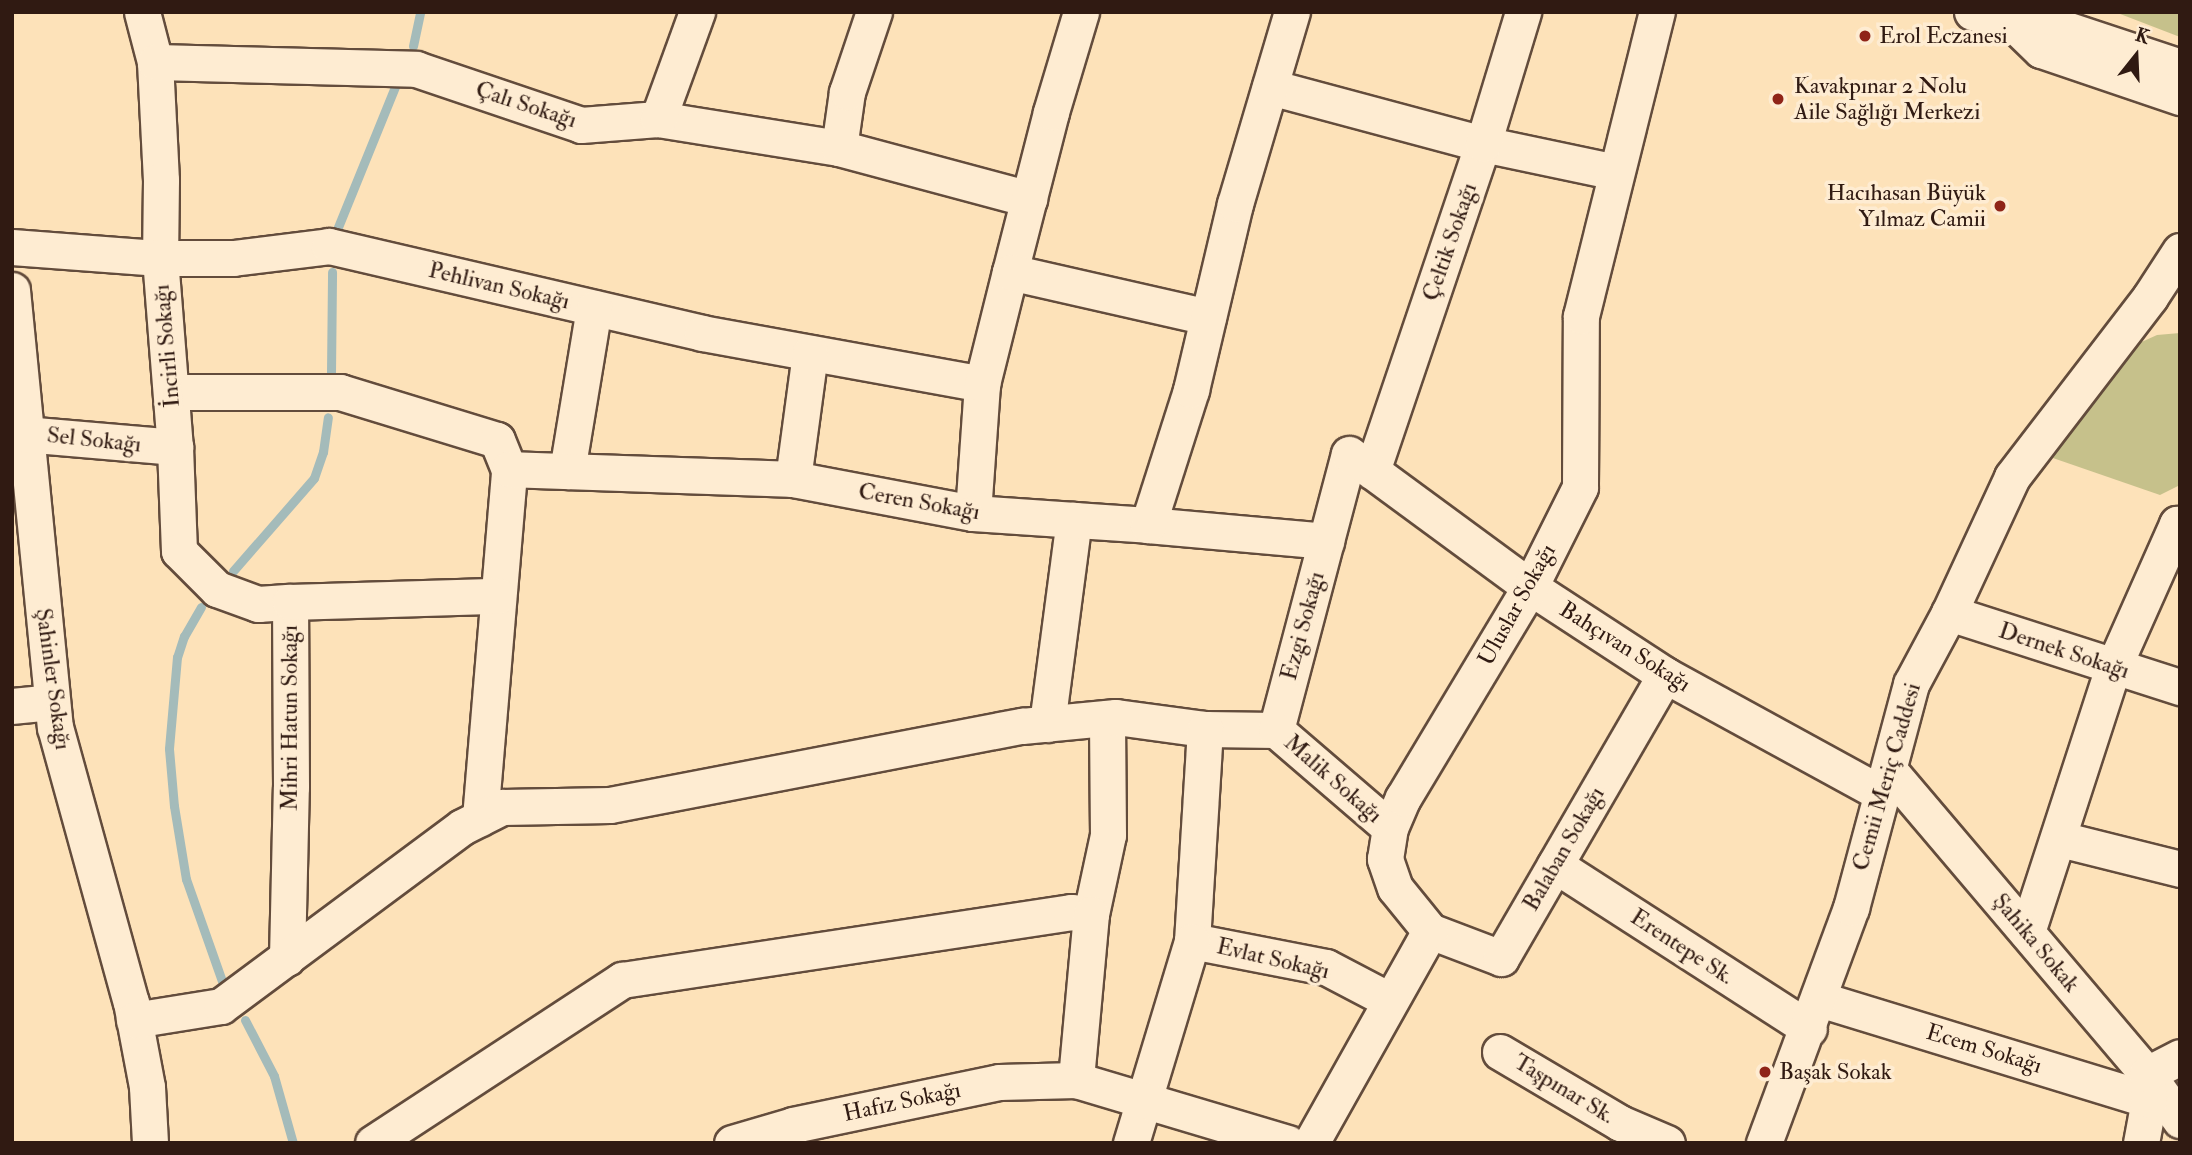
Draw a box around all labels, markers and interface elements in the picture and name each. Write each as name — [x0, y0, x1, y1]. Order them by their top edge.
north arrow — [2101, 21, 2171, 91]
place label: Erol Eczanesi — [1879, 22, 2008, 50]
text: K — [2132, 23, 2153, 49]
marker: Erol Eczanesi — [1857, 28, 1873, 44]
place label: Kavakpınar 2 Nolu Aile Sağlığı Merkezi — [1794, 72, 1980, 126]
street label: Çalı Sokağı — [472, 76, 580, 134]
marker: Kavakpınar 2 Nolu Aile Sağlığı Merkezi — [1768, 89, 1788, 109]
street label: Çeltik Sokağı — [1417, 179, 1483, 305]
place label: Hacıhasan Büyük Yılmaz Camii — [1827, 179, 1986, 233]
marker: Hacıhasan Büyük Yılmaz Camii — [1992, 198, 2008, 214]
street label: Pehlivan Sokağı — [426, 256, 572, 316]
street label: İncirli Sokağı — [148, 283, 186, 409]
street label: Sel Sokağı — [46, 421, 142, 459]
street label: Ceren Sokağı — [856, 478, 982, 526]
street label: Uluslar Sokağı — [1472, 539, 1562, 671]
street label: Ezgi Sokağı — [1275, 569, 1331, 683]
street label: Bahçıvan Sokağı — [1554, 596, 1696, 698]
street label: Şahinler Sokağı — [29, 606, 77, 752]
street label: Dernek Sokağı — [1995, 617, 2133, 685]
street label: Mihri Hatun Sokağı — [276, 625, 304, 811]
street label: Cemii Meriç Caddesi — [1847, 680, 1927, 874]
street label: Malik Sokağı — [1278, 729, 1388, 829]
street label: Balaban Sokağı — [1517, 782, 1611, 916]
street label: Şahika Sokak — [1987, 888, 2085, 998]
street label: Erentepe Sk. — [1625, 903, 1739, 991]
street label: Evlat Sokağı — [1214, 933, 1332, 985]
street label: Ecem Sokağı — [1923, 1018, 2045, 1080]
street label: Taşpınar Sk. — [1509, 1048, 1619, 1130]
place label: Başak Sokak — [1779, 1058, 1892, 1086]
marker: Başak Sokak — [1757, 1064, 1773, 1080]
street label: Hafız Sokağı — [841, 1076, 963, 1128]

